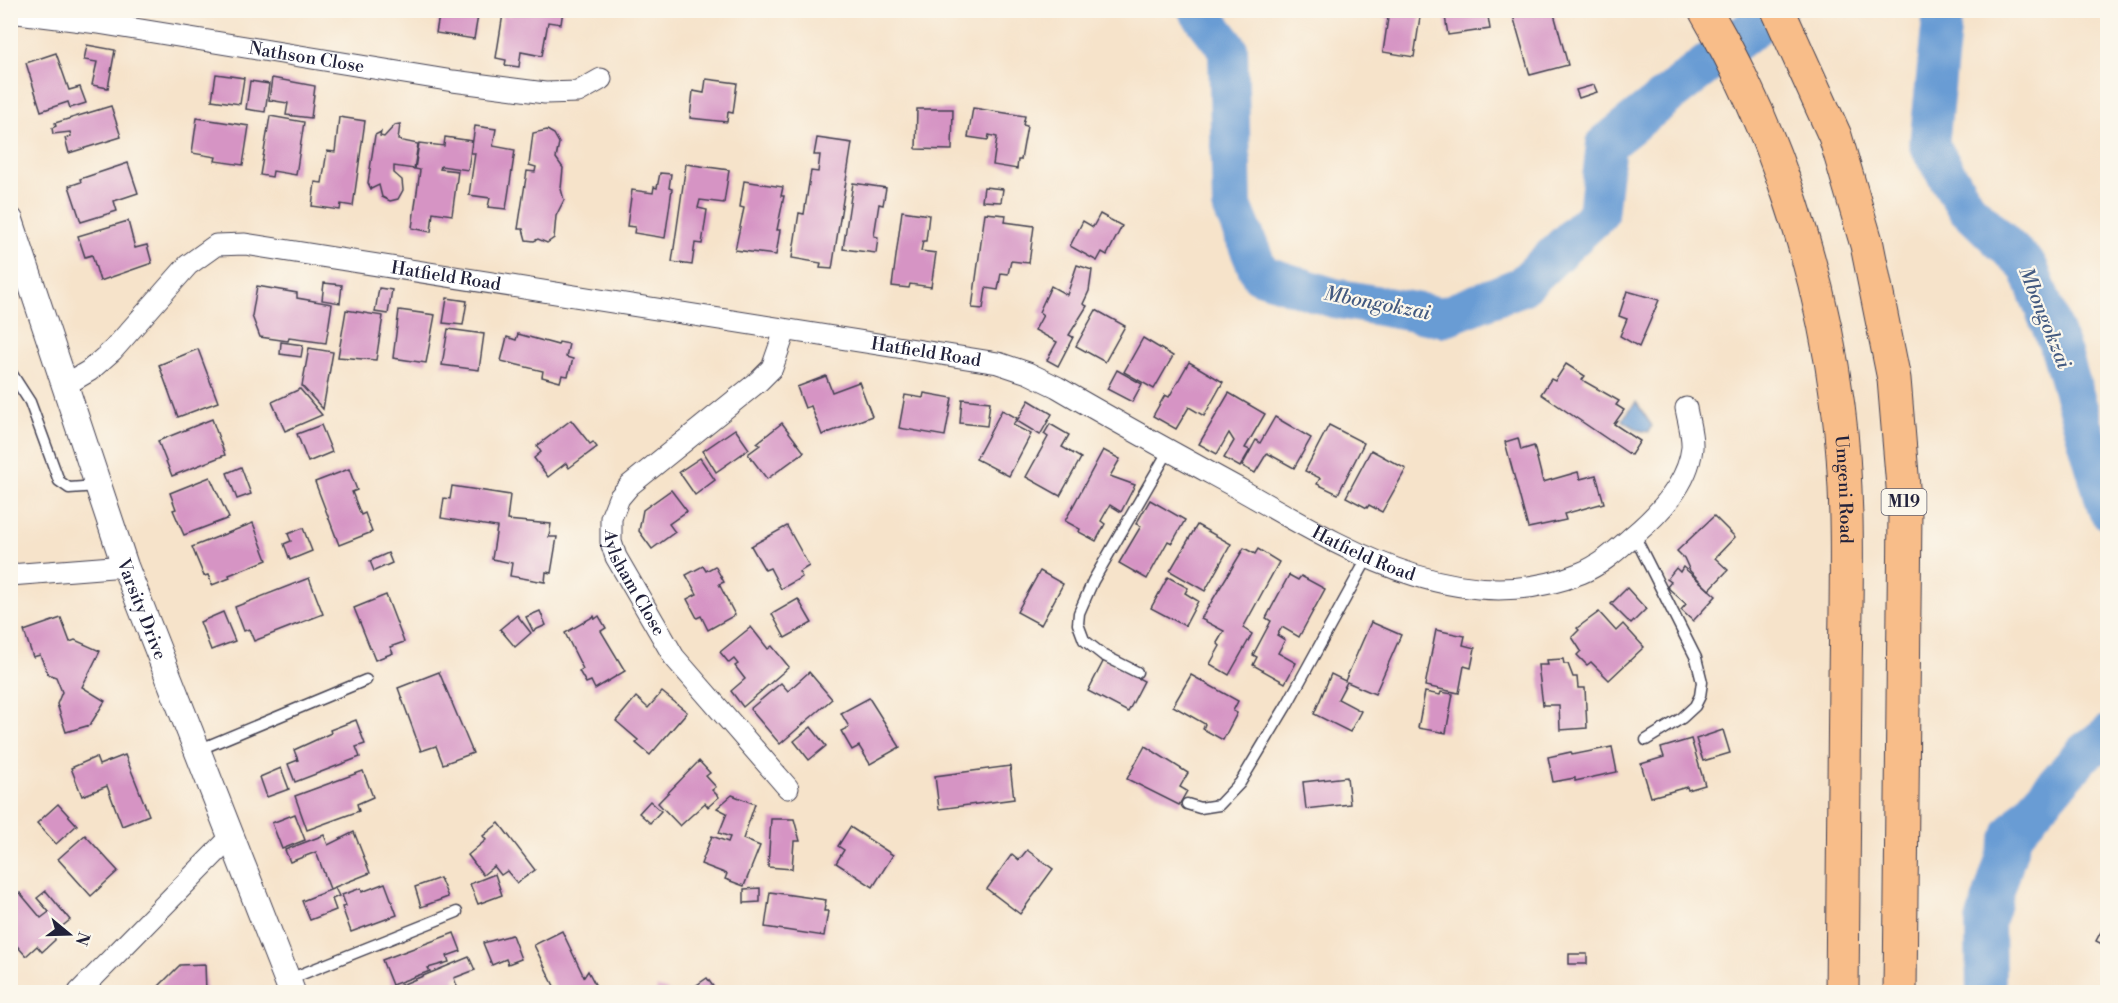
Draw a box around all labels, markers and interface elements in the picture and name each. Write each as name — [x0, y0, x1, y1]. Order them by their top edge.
street label: Nathson Close — [247, 36, 366, 78]
street label: Hatfield Road — [389, 256, 503, 296]
water label: Mbongokzai — [2012, 263, 2076, 373]
water label: Mbongokzai — [1322, 281, 1433, 327]
street label: Hatfield Road — [869, 332, 984, 372]
street label: Umgeni Road — [1830, 434, 1858, 545]
road number: M19 — [1882, 489, 1926, 515]
street label: Hatfield Road — [1308, 520, 1419, 586]
street label: Aylsham Close — [599, 528, 671, 640]
street label: Varsity Drive — [112, 555, 172, 663]
north arrow — [39, 904, 99, 964]
text: N — [71, 929, 94, 948]

